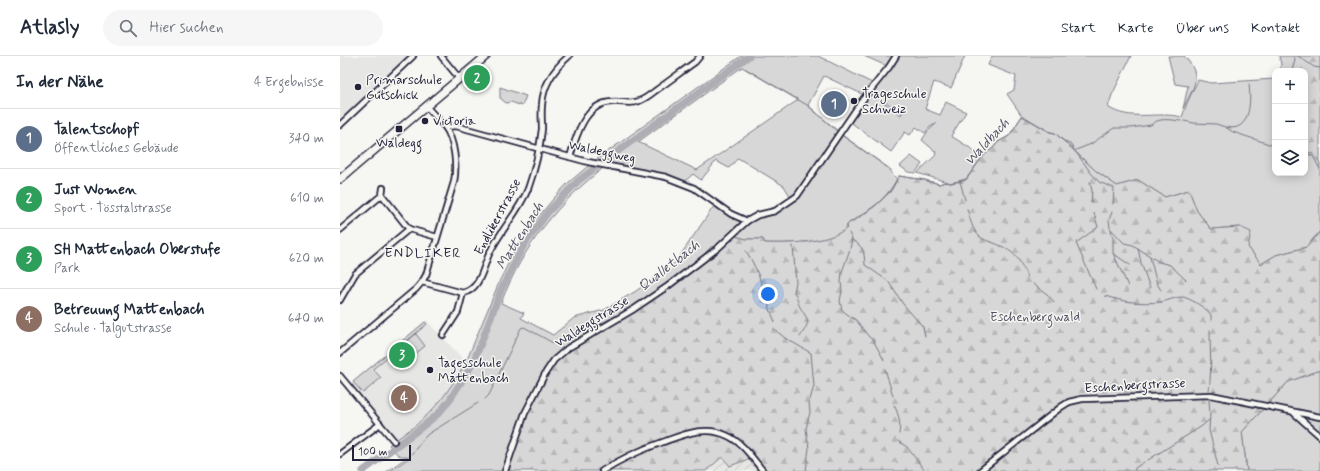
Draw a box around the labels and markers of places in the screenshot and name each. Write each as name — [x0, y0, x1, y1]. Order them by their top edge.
pin: 2 — [464, 63, 490, 93]
place label: Primarschule Gutschick — [366, 72, 442, 104]
marker: Primarschule Gutschick — [353, 82, 363, 92]
place label: Trageschule Schweiz — [862, 86, 927, 118]
pin: 1 — [821, 89, 847, 119]
marker: Trageschule Schweiz — [849, 96, 859, 106]
place label: Victoria — [433, 113, 476, 130]
marker: Victoria — [420, 116, 430, 126]
marker: Waldegg — [394, 124, 404, 134]
place label: Waldegg — [376, 135, 422, 154]
pin: 3 — [389, 340, 415, 370]
place label: Tagesschule Mattenbach — [438, 355, 509, 387]
marker: Tagesschule Mattenbach — [425, 365, 435, 375]
pin: 4 — [391, 383, 417, 413]

